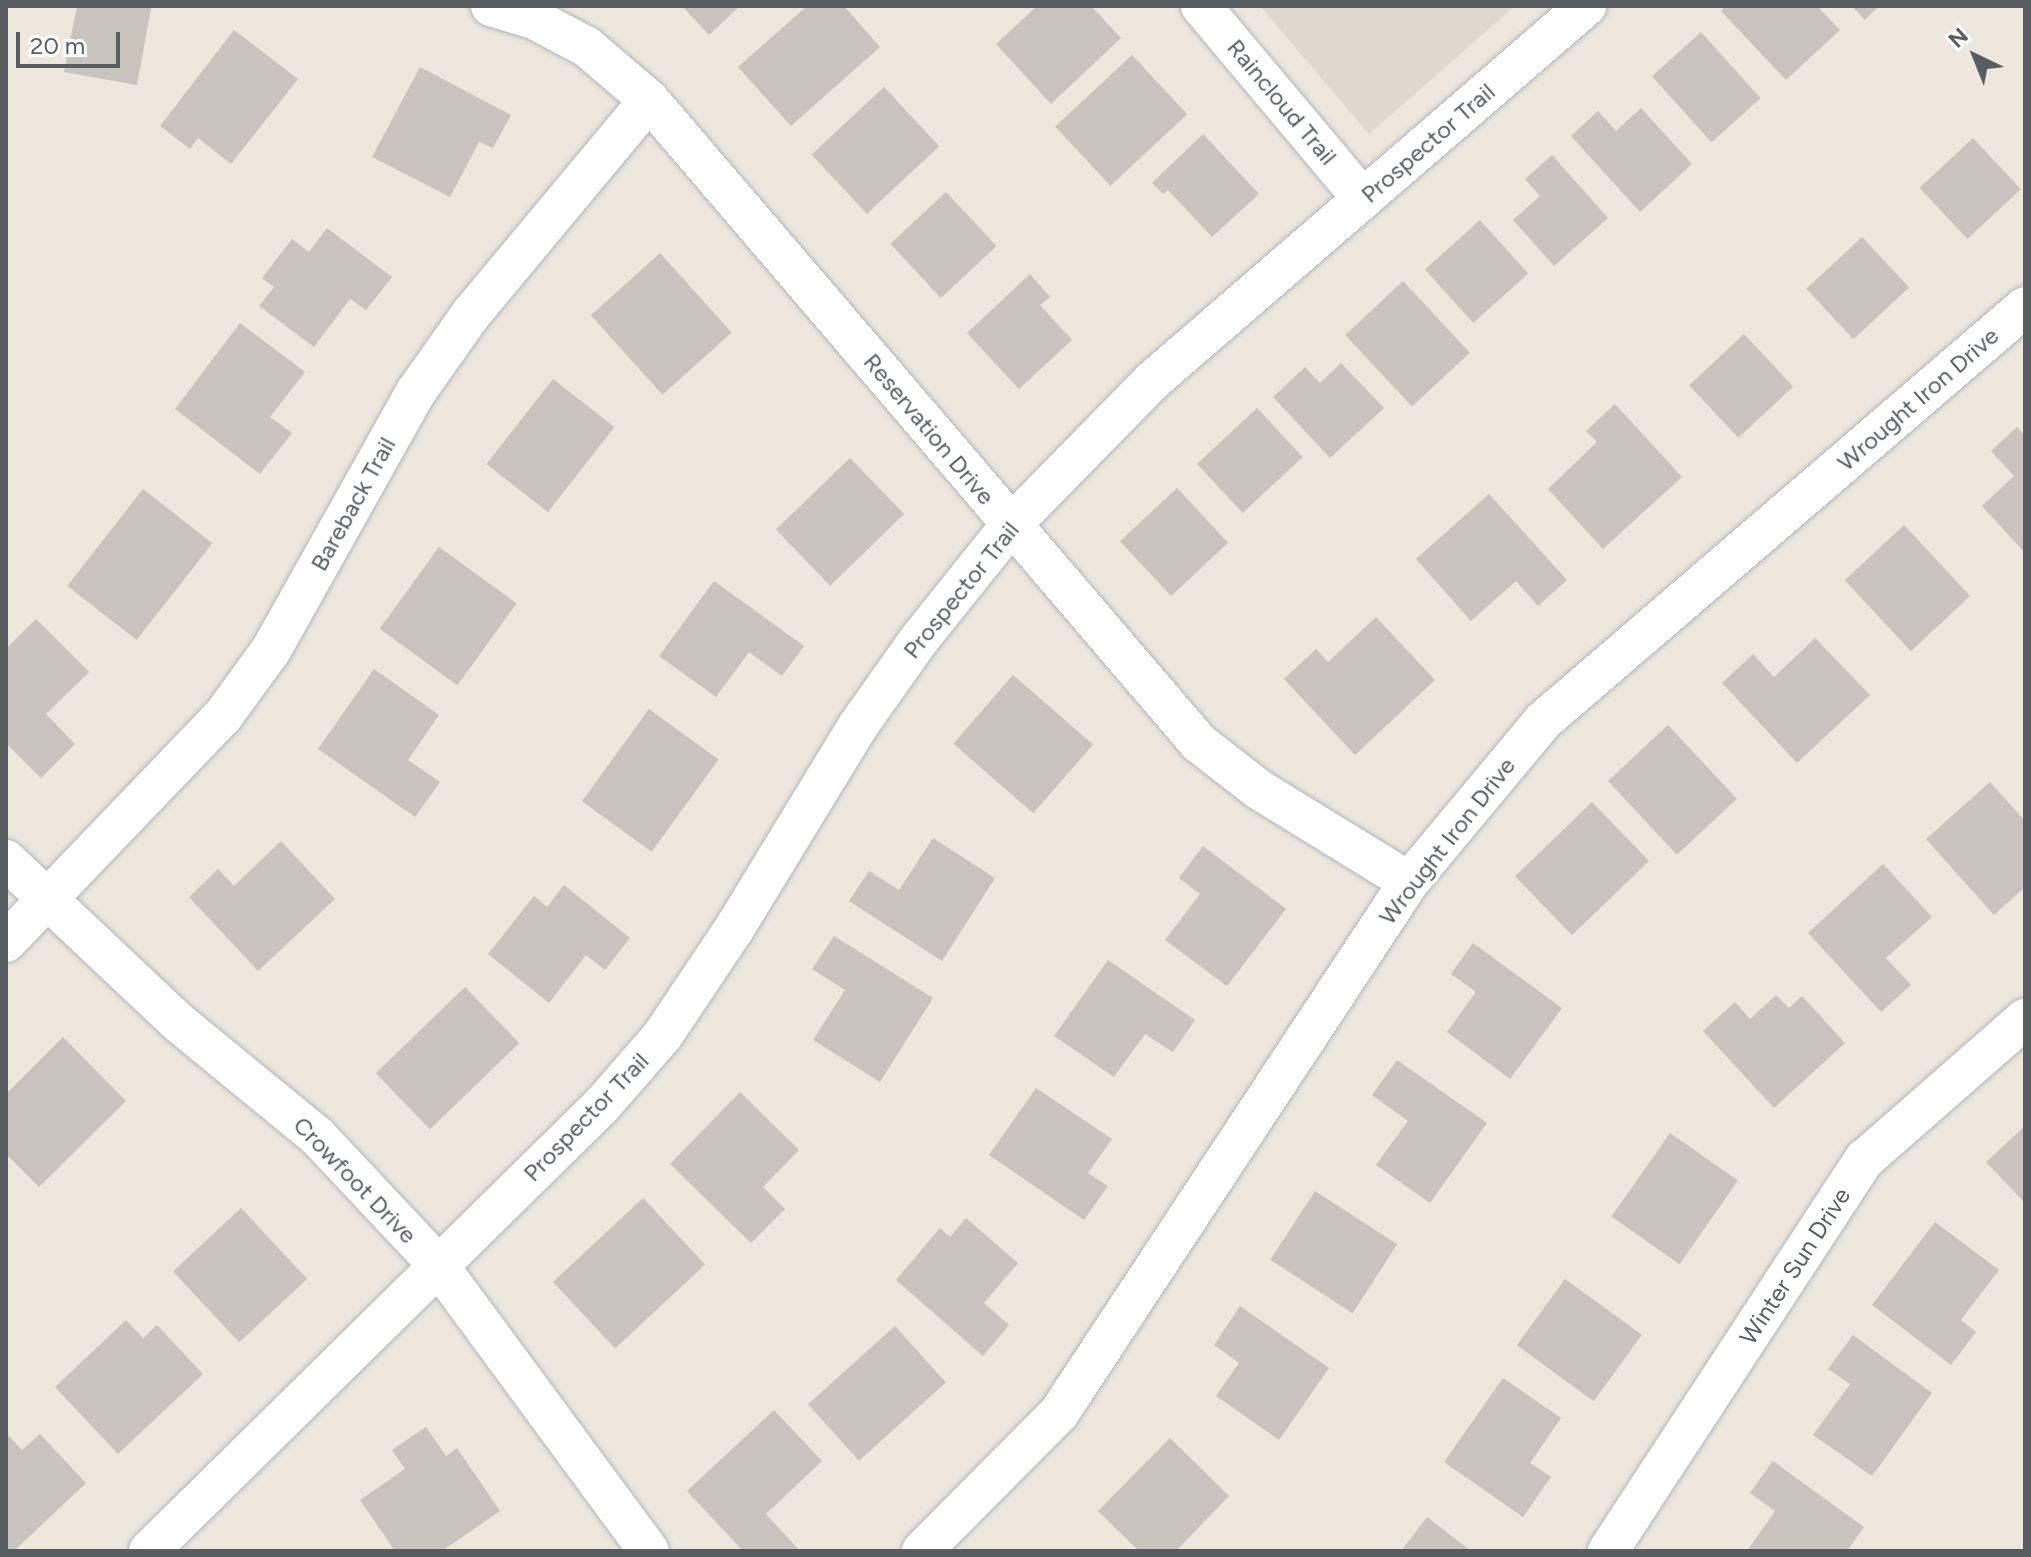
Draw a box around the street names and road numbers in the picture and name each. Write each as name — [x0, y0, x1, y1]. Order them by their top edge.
street label: Raincloud Trail — [1221, 33, 1343, 171]
street label: Prospector Trail — [1355, 77, 1501, 209]
street label: Wrought Iron Drive — [1831, 321, 2005, 477]
street label: Reservation Drive — [857, 348, 1001, 510]
street label: Bareback Trail — [304, 432, 402, 576]
street label: Prospector Trail — [897, 516, 1025, 664]
street label: Wrought Iron Drive — [1373, 752, 1521, 930]
street label: Prospector Trail — [517, 1047, 655, 1187]
street label: Crowfoot Drive — [287, 1111, 423, 1249]
street label: Winter Sun Drive — [1734, 1182, 1856, 1350]

